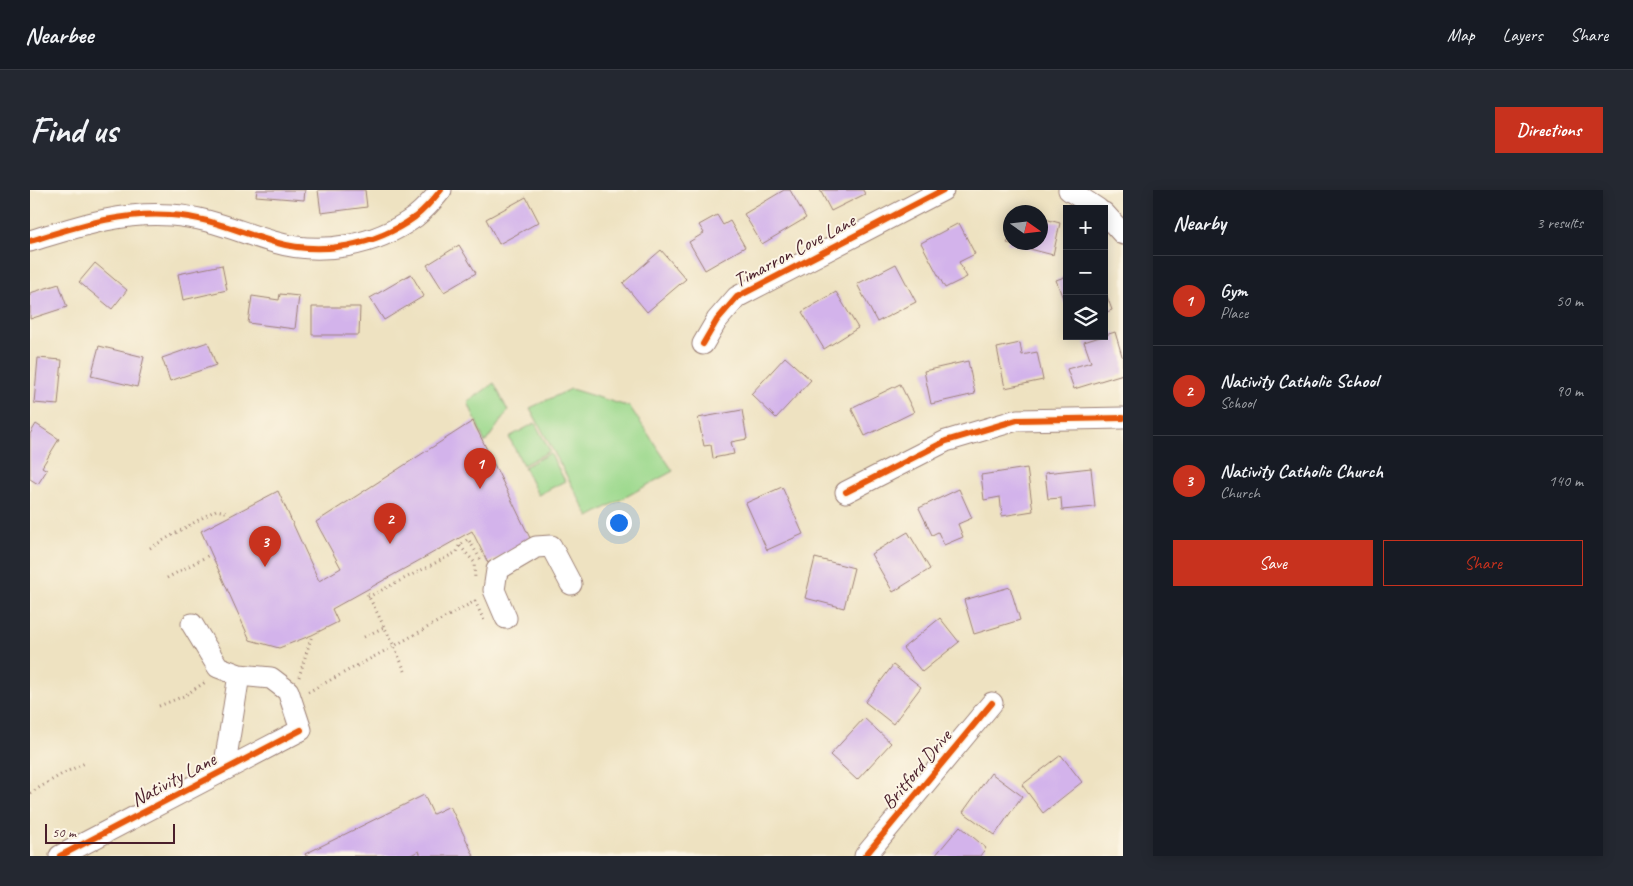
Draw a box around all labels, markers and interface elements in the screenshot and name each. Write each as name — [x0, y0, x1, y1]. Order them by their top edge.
text: Nearbee — [25, 20, 93, 50]
text: Map — [1447, 24, 1475, 46]
text: Layers — [1503, 24, 1542, 46]
text: Share — [1570, 24, 1608, 46]
button: Directions — [1495, 107, 1603, 153]
text: Find us — [30, 108, 117, 153]
north arrow — [1003, 205, 1048, 250]
map controls — [1063, 205, 1108, 340]
button: + — [1063, 205, 1108, 250]
street label: Timarron Cove Lane — [729, 207, 861, 293]
text: Nearby — [1173, 210, 1226, 236]
text: 3 results — [1536, 213, 1583, 233]
button: − — [1063, 250, 1108, 295]
text: Gym — [1220, 279, 1248, 303]
text: 1 — [1185, 291, 1193, 311]
text: 50 m — [1556, 291, 1583, 311]
button: layers — [1063, 295, 1108, 340]
text: Place — [1220, 303, 1248, 323]
text: Nativity Catholic School — [1220, 369, 1378, 393]
text: 2 — [1185, 381, 1193, 401]
text: 90 m — [1556, 381, 1583, 401]
text: School — [1220, 393, 1254, 413]
pin: 1 — [464, 448, 496, 489]
text: Nativity Catholic Church — [1220, 459, 1383, 483]
text: 3 — [1185, 471, 1193, 491]
text: 140 m — [1549, 471, 1583, 491]
text: Church — [1220, 483, 1260, 503]
pin: 2 — [374, 503, 406, 544]
your location — [606, 510, 632, 536]
pin: 3 — [249, 526, 281, 567]
button: Save — [1173, 540, 1373, 586]
button: Share — [1383, 540, 1583, 586]
street label: Britford Drive — [876, 723, 958, 814]
street label: Nativity Lane — [127, 746, 221, 812]
scale bar — [45, 821, 175, 844]
text: 50 m — [52, 824, 76, 841]

